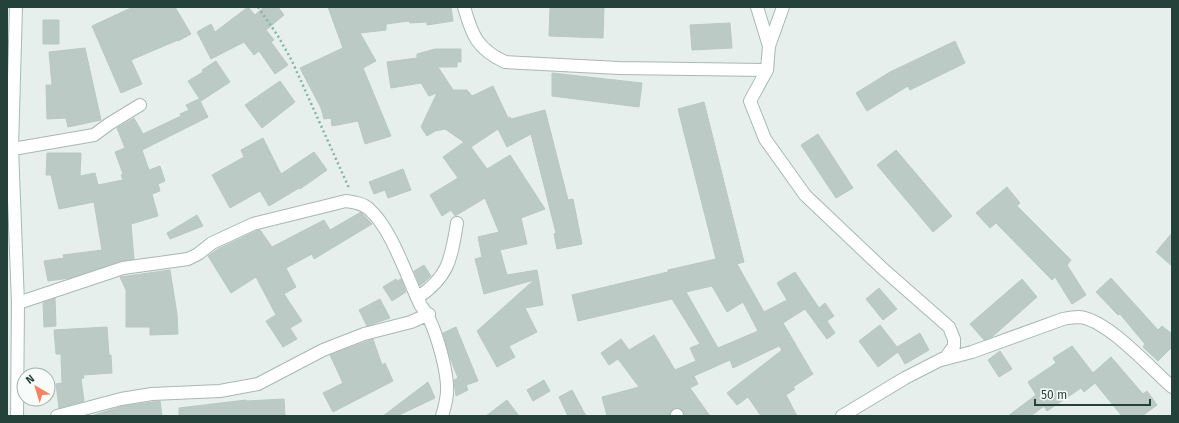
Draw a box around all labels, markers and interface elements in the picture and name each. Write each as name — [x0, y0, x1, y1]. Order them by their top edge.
north arrow — [16, 367, 56, 407]
text: N — [23, 372, 37, 387]
scale bar — [1035, 381, 1150, 407]
text: 50 m — [1041, 388, 1067, 402]

